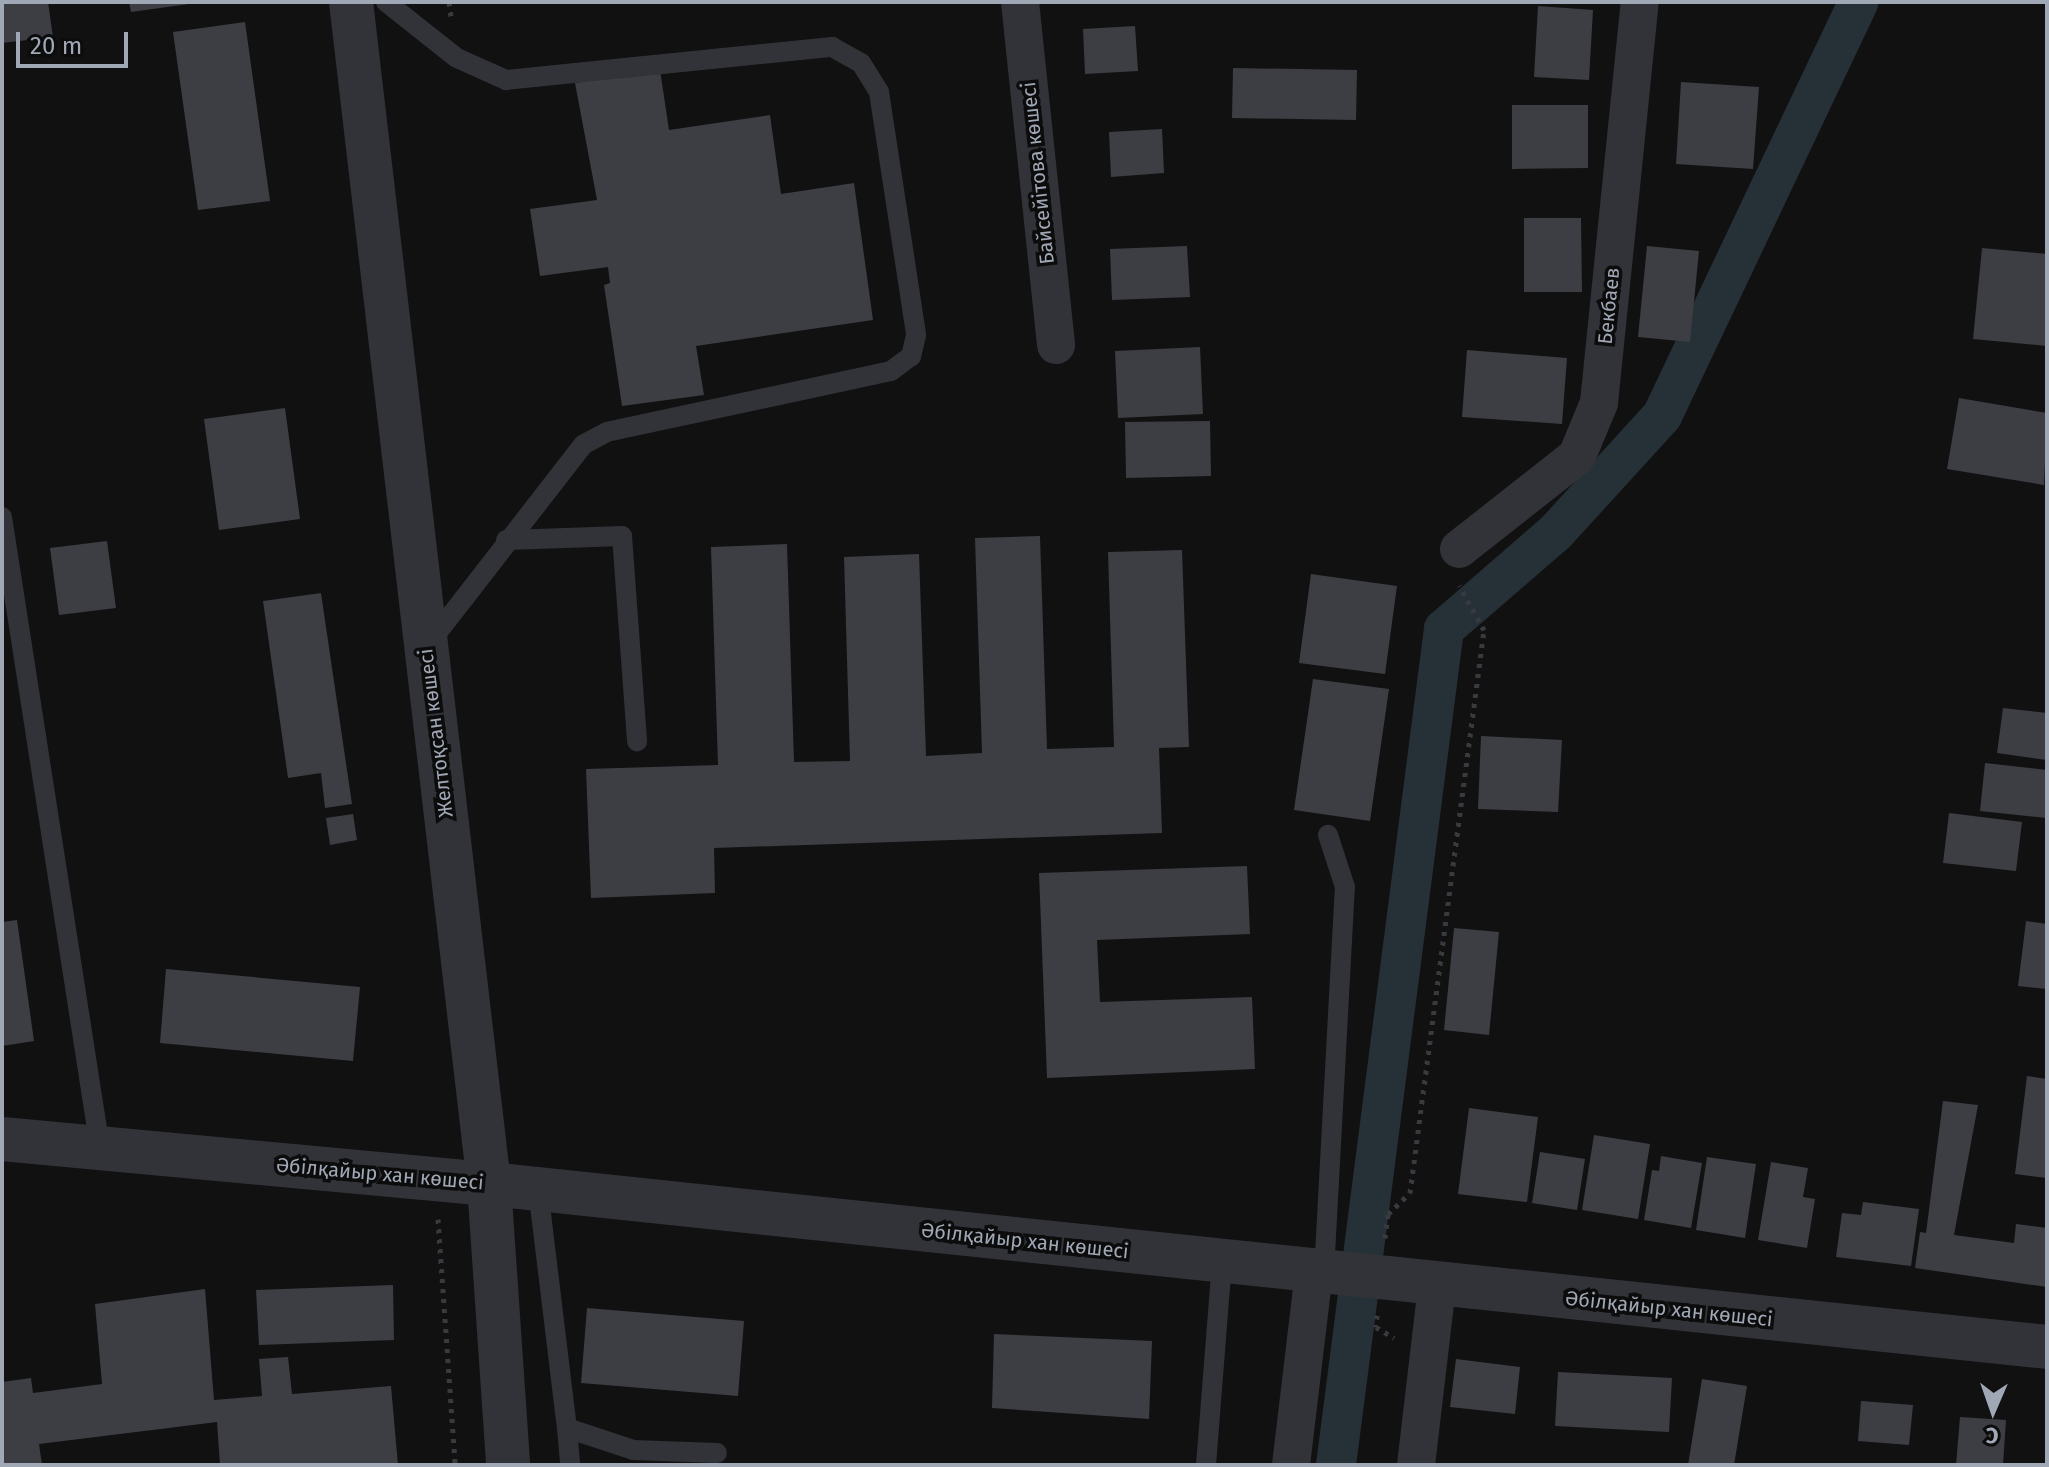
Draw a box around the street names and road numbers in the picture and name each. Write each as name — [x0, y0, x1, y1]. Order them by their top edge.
street label: Байсейітова көшесі — [1016, 80, 1060, 266]
street label: Бекбаев — [1593, 266, 1625, 346]
street label: Желтоқсан көшесі — [414, 647, 458, 819]
street label: Әбілқайыр хан көшесі — [275, 1153, 485, 1195]
street label: Әбілқайыр хан көшесі — [920, 1218, 1130, 1264]
street label: Әбілқайыр хан көшесі — [1564, 1286, 1774, 1332]

